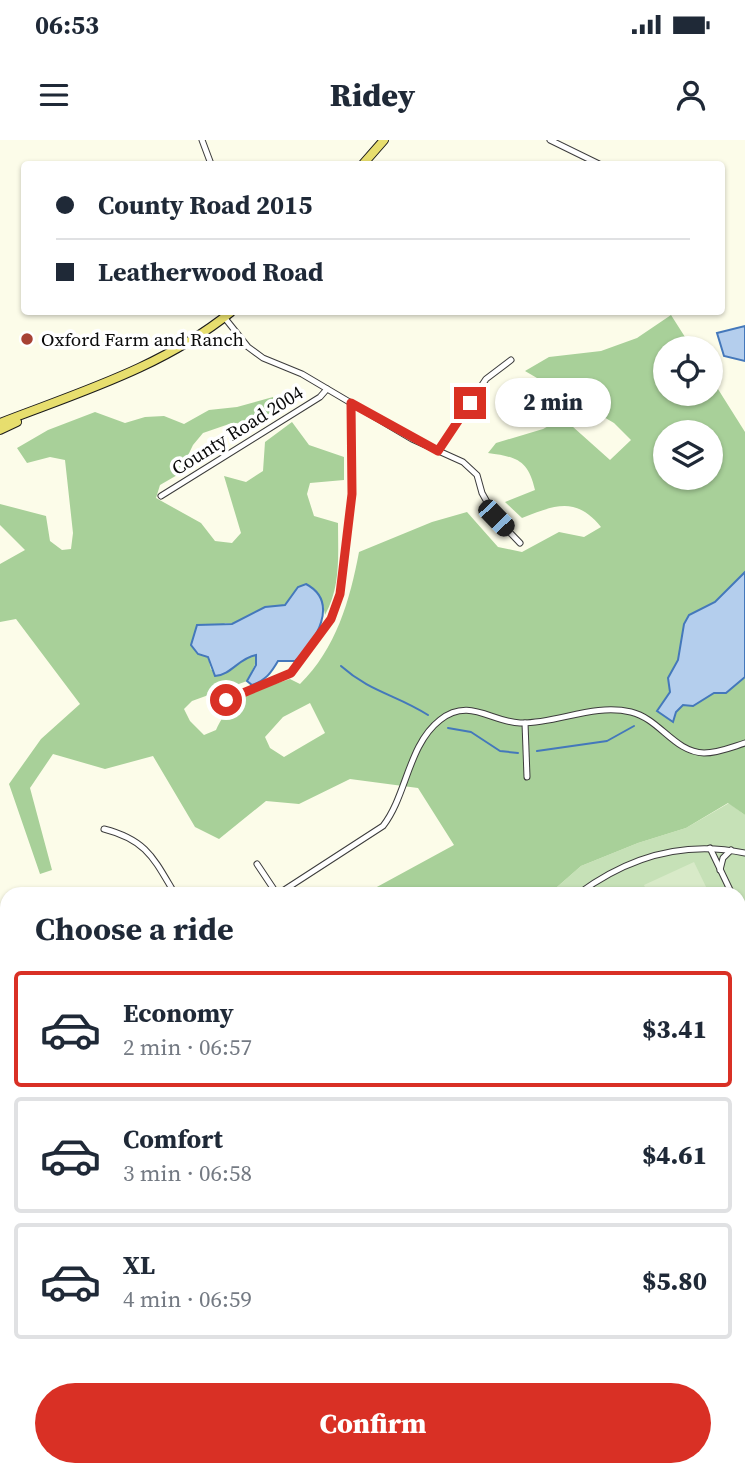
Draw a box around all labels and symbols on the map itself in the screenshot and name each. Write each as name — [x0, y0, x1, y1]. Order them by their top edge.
place label: Oxford Farm and Ranch — [41, 326, 244, 352]
marker: Oxford Farm and Ranch — [19, 331, 35, 347]
callout: 2 min — [494, 378, 610, 428]
street label: County Road 2004 — [166, 379, 308, 481]
route end — [454, 387, 486, 419]
car — [474, 496, 519, 540]
route start — [210, 684, 242, 716]

